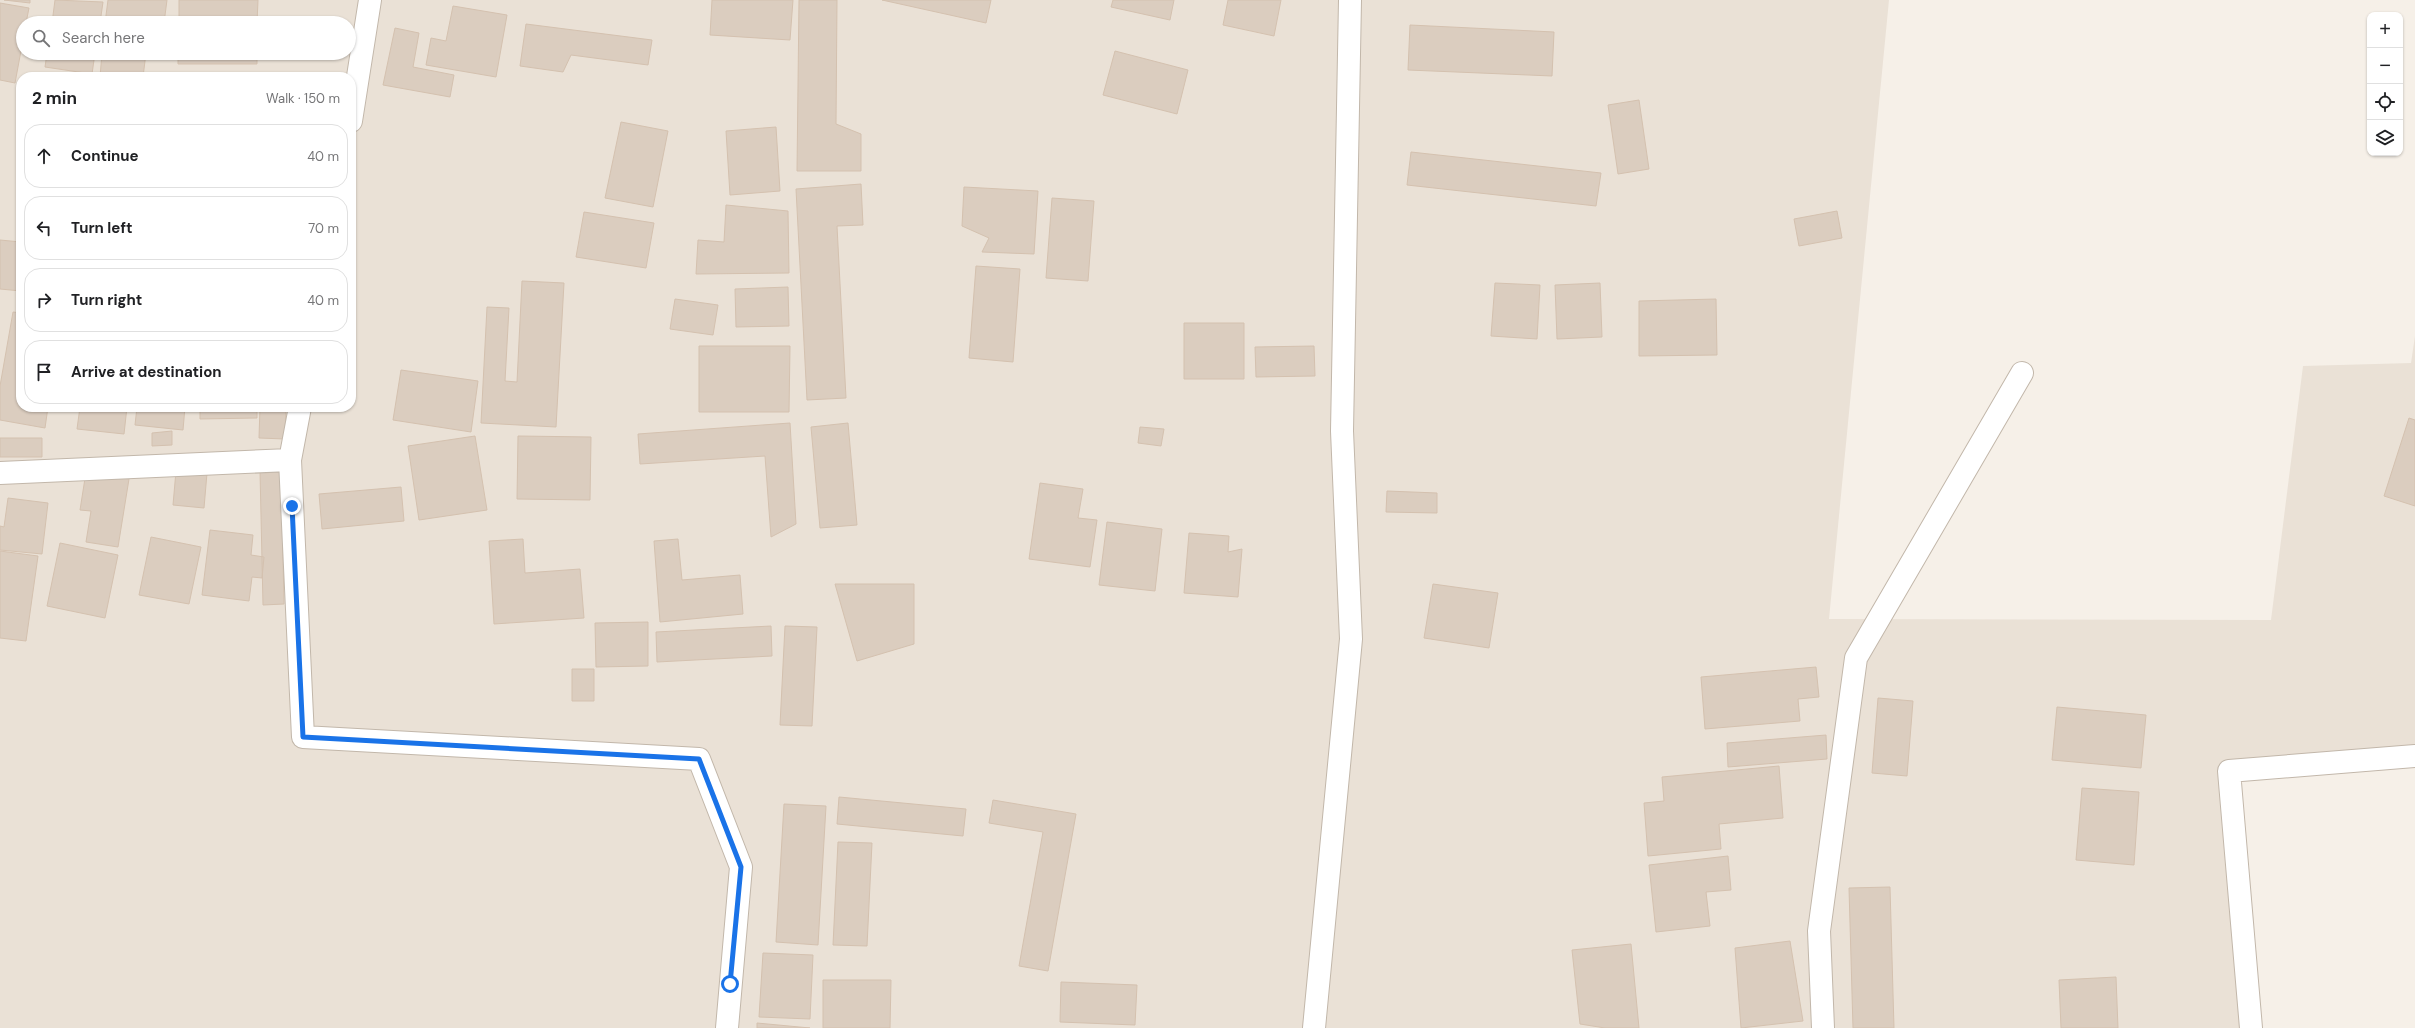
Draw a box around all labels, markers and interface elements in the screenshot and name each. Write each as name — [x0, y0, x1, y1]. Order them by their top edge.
map controls — [2367, 12, 2403, 156]
button: + — [2367, 12, 2403, 48]
search box — [16, 16, 356, 60]
icon: search — [30, 27, 52, 49]
text: Search here — [62, 28, 145, 48]
button: − — [2367, 48, 2403, 84]
button: locate — [2367, 84, 2403, 120]
text: 2 min — [32, 87, 77, 109]
text: Walk · 150 m — [266, 90, 340, 107]
button: layers — [2367, 120, 2403, 156]
icon: ahead — [33, 145, 55, 167]
text: Continue — [71, 146, 139, 166]
text: 40 m — [307, 148, 339, 165]
icon: left — [33, 217, 55, 239]
text: Turn left — [71, 218, 132, 238]
text: 70 m — [308, 220, 339, 237]
icon: right — [33, 289, 55, 311]
text: Turn right — [71, 290, 142, 310]
text: 40 m — [307, 292, 339, 309]
icon: arrive — [33, 361, 55, 383]
text: Arrive at destination — [71, 362, 222, 382]
route end — [283, 497, 301, 515]
route start — [721, 975, 739, 993]

